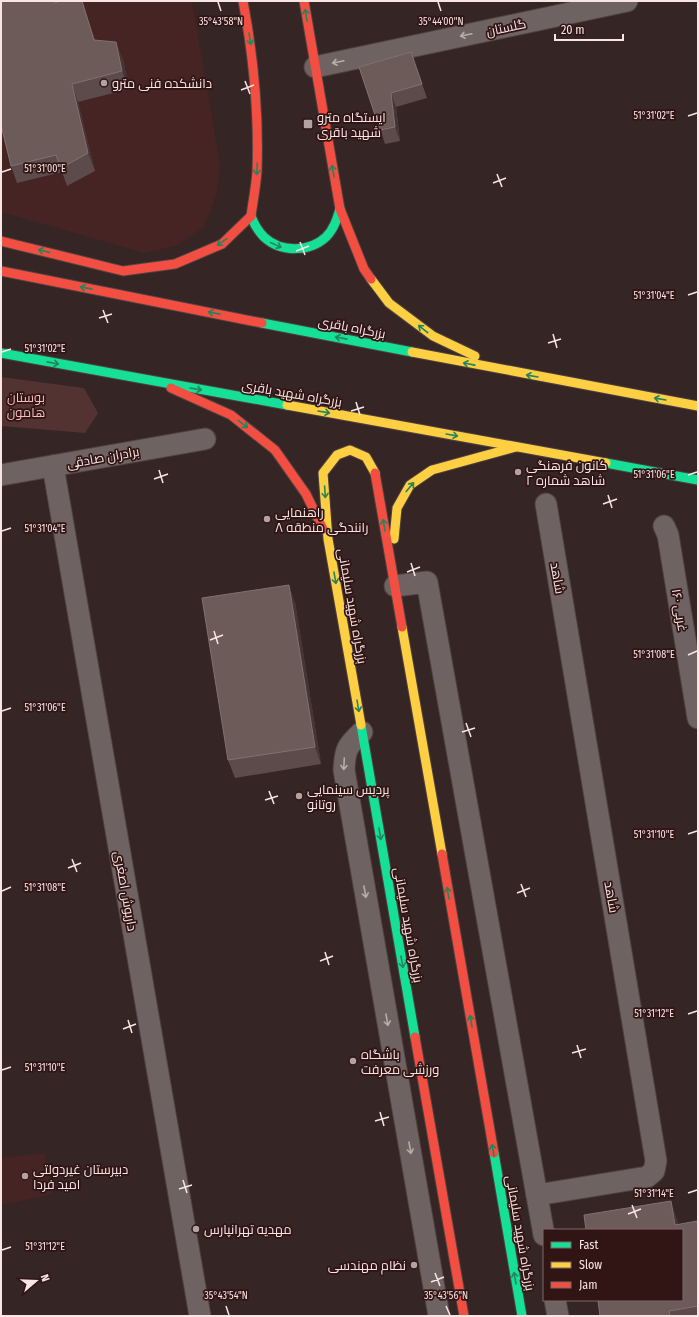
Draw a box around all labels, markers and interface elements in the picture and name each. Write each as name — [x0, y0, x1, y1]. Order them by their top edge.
one-way arrow — [302, 9, 310, 22]
text: 35°43'58"N — [199, 16, 243, 28]
text: 35°44'00"N — [419, 16, 463, 28]
street label: گلستان — [485, 16, 527, 39]
scale bar — [555, 16, 623, 42]
text: 20 m — [561, 23, 585, 37]
one-way arrow — [459, 31, 472, 39]
one-way arrow — [246, 33, 254, 46]
one-way arrow — [332, 58, 345, 66]
place label: دانشکده فنی مترو — [112, 76, 212, 91]
marker: دانشکده فنی مترو — [99, 78, 109, 88]
place label: ایستگاه مترو شهید باقری — [317, 110, 386, 140]
text: 51°31'02"E — [634, 110, 675, 122]
marker: ایستگاه مترو شهید باقری — [302, 118, 314, 130]
one-way arrow — [253, 162, 261, 175]
text: 51°31'00"E — [24, 163, 66, 175]
one-way arrow — [329, 165, 337, 178]
one-way arrow — [217, 238, 228, 246]
one-way arrow — [269, 242, 281, 249]
one-way arrow — [38, 247, 51, 255]
one-way arrow — [80, 283, 93, 291]
text: 51°31'04"E — [634, 290, 675, 302]
one-way arrow — [208, 309, 221, 317]
street label: بزرگراه باقری — [317, 314, 387, 341]
one-way arrow — [417, 324, 428, 333]
one-way arrow — [335, 334, 348, 342]
text: 51°31'02"E — [25, 343, 66, 355]
one-way arrow — [46, 359, 59, 367]
one-way arrow — [463, 359, 476, 367]
one-way arrow — [526, 372, 539, 380]
street label: بزرگراه شهید باقری — [241, 377, 343, 410]
one-way arrow — [190, 385, 203, 393]
park label: بوستان هامون — [7, 390, 45, 420]
one-way arrow — [654, 395, 667, 403]
one-way arrow — [318, 408, 331, 416]
one-way arrow — [237, 420, 248, 429]
one-way arrow — [446, 431, 459, 439]
street label: برادران صادقی — [66, 444, 141, 471]
place label: کانون فرهنگی شاهد شماره ۲ — [526, 458, 607, 488]
marker: کانون فرهنگی شاهد شماره ۲ — [513, 467, 523, 477]
text: 51°31'06"E — [633, 469, 675, 481]
one-way arrow — [406, 482, 415, 492]
one-way arrow — [321, 485, 328, 498]
place label: راهنمایی رانندگی منطقه ۸ — [275, 505, 368, 535]
marker: راهنمایی رانندگی منطقه ۸ — [262, 514, 272, 524]
one-way arrow — [380, 519, 388, 532]
text: 51°31'04"E — [25, 523, 66, 535]
street label: بزرگراه شهید سلیمانی — [335, 547, 370, 665]
street label: شاهد — [547, 561, 568, 595]
one-way arrow — [331, 571, 339, 584]
street label: ۱۶۰ غربی — [669, 588, 690, 633]
text: 51°31'08"E — [633, 649, 675, 661]
one-way arrow — [354, 699, 362, 712]
text: 51°31'06"E — [24, 702, 66, 714]
one-way arrow — [341, 757, 348, 770]
place label: پردیس سینمایی روتانو — [307, 782, 390, 812]
marker: پردیس سینمایی روتانو — [294, 791, 304, 801]
one-way arrow — [376, 827, 384, 840]
text: 51°31'10"E — [634, 829, 674, 841]
street label: داریوش اصغری — [111, 850, 140, 932]
street label: بزرگراه شهید سلیمانی — [391, 866, 426, 984]
street label: شاهد — [601, 880, 622, 914]
text: 51°31'08"E — [24, 882, 66, 894]
one-way arrow — [361, 885, 369, 898]
one-way arrow — [444, 887, 452, 900]
one-way arrow — [398, 955, 406, 968]
text: 51°31'12"E — [634, 1008, 674, 1020]
one-way arrow — [384, 1013, 392, 1026]
one-way arrow — [466, 1015, 474, 1028]
place label: باشگاه ورزشی معرفت — [361, 1047, 439, 1077]
marker: باشگاه ورزشی معرفت — [348, 1056, 358, 1066]
text: 51°31'10"E — [25, 1062, 65, 1074]
one-way arrow — [406, 1141, 414, 1154]
one-way arrow — [489, 1143, 497, 1156]
place label: دبیرستان غیردولتی امید فردا — [33, 1162, 128, 1192]
marker: دبیرستان غیردولتی امید فردا — [20, 1171, 30, 1181]
street label: بزرگراه شهید سلیمانی — [503, 1174, 538, 1292]
text: 51°31'14"E — [634, 1188, 674, 1200]
place label: مهدیه تهرانپارس — [204, 1222, 292, 1238]
marker: مهدیه تهرانپارس — [191, 1224, 201, 1234]
legend — [543, 1229, 683, 1301]
text: Fast — [579, 1238, 598, 1252]
text: 51°31'12"E — [25, 1241, 65, 1253]
place label: نظام مهندسی — [328, 1258, 406, 1275]
text: Slow — [579, 1258, 602, 1272]
marker: نظام مهندسی — [409, 1260, 419, 1270]
north arrow — [16, 1261, 56, 1301]
one-way arrow — [511, 1271, 519, 1284]
text: N — [38, 1273, 52, 1283]
text: Jam — [579, 1278, 597, 1292]
text: 35°43'54"N — [204, 1290, 248, 1302]
text: 35°43'56"N — [424, 1290, 468, 1302]

